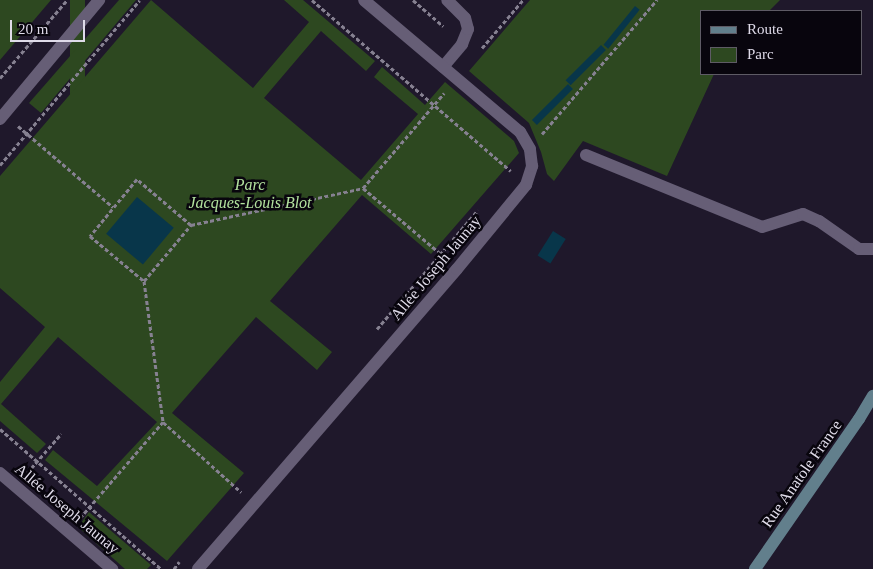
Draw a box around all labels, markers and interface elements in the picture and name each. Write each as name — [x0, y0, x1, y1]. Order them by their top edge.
scale bar — [12, 10, 88, 42]
legend — [700, 10, 863, 75]
text: 20 m — [18, 21, 48, 37]
text: Route — [747, 21, 783, 37]
text: Parc — [747, 46, 774, 62]
park label: Parc Jacques-Louis Blot — [188, 175, 312, 213]
street label: Allée Joseph Jaunay — [387, 212, 485, 324]
street label: Rue Anatole France — [757, 416, 847, 532]
street label: Allée Joseph Jaunay — [11, 460, 123, 558]

